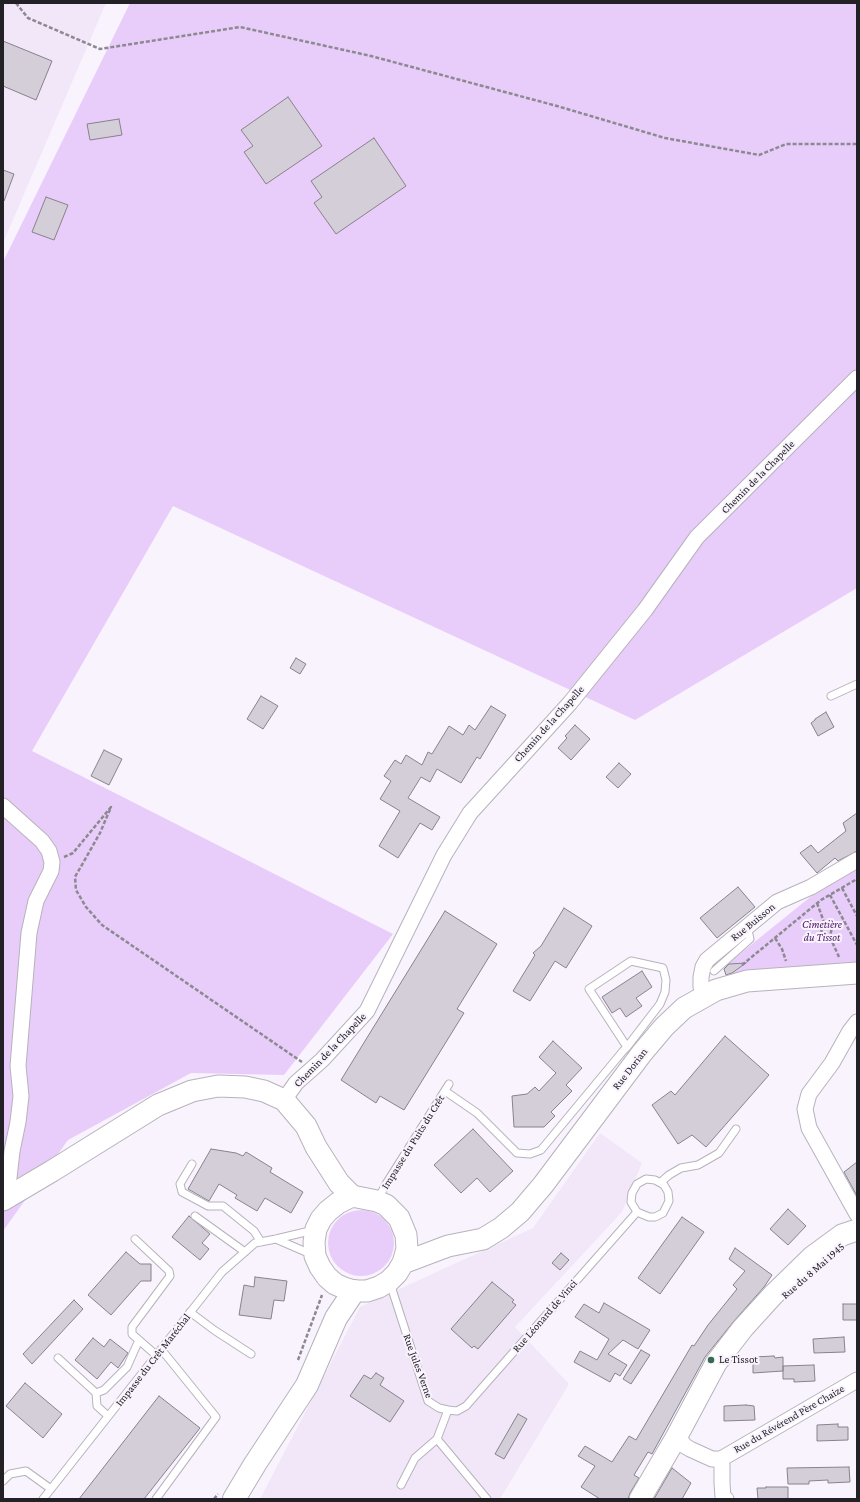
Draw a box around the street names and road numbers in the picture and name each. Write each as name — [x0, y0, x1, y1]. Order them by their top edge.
street label: Chemin de la Chapelle — [719, 438, 797, 516]
street label: Chemin de la Chapelle — [511, 683, 587, 765]
street label: Rue Buisson — [728, 900, 778, 944]
street label: Chemin de la Chapelle — [291, 1010, 369, 1090]
street label: Rue Dorian — [610, 1046, 650, 1092]
street label: Impasse du Puits du Crêt — [379, 1092, 447, 1192]
street label: Rue du 8 Mai 1945 — [779, 1240, 847, 1302]
street label: Rue Léonard de Vinci — [510, 1277, 580, 1355]
street label: Impasse du Crêt Maréchal — [113, 1311, 193, 1409]
street label: Rue Jules Verne — [400, 1332, 436, 1400]
street label: Rue du Révérend Père Chaize — [731, 1382, 847, 1456]

